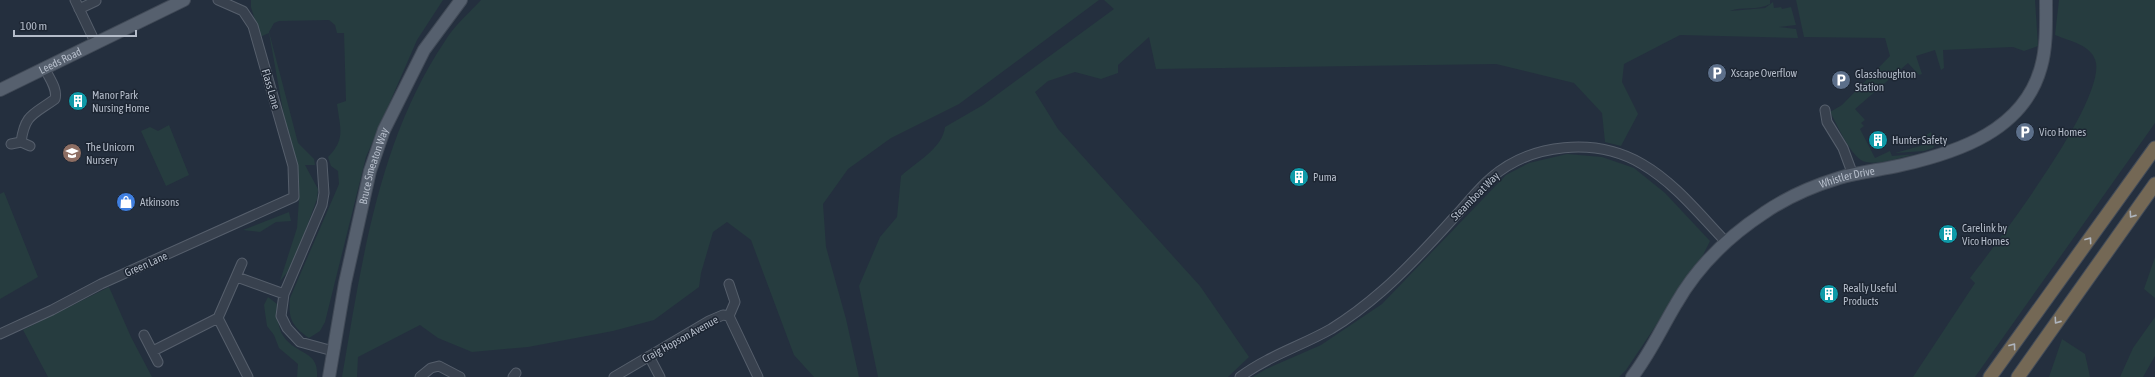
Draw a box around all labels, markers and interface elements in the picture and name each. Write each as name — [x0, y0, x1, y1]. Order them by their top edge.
scale bar — [14, 12, 136, 38]
text: 100 m — [20, 19, 47, 33]
street label: Leeds Road — [37, 45, 83, 76]
parking icon: Xscape Overflow — [1706, 62, 1728, 84]
street label: Flass Lane — [260, 67, 282, 111]
place label: Xscape Overflow — [1731, 67, 1798, 79]
place label: Glasshoughton Station — [1855, 68, 1916, 93]
parking icon: Glasshoughton Station — [1830, 69, 1852, 91]
place label: Manor Park Nursing Home — [92, 89, 150, 114]
building icon: Manor Park Nursing Home — [67, 90, 89, 112]
parking icon: Vico Homes — [2014, 121, 2036, 143]
street label: Bruce Smeaton Way — [357, 125, 391, 205]
place label: Vico Homes — [2039, 126, 2086, 138]
building icon: Hunter Safety — [1867, 129, 1889, 151]
place label: Hunter Safety — [1892, 134, 1948, 146]
place label: The Unicorn Nursery — [86, 141, 135, 166]
school or university icon: The Unicorn Nursery — [61, 142, 83, 164]
street label: Whistler Drive — [1818, 164, 1876, 190]
building icon: Puma — [1288, 166, 1310, 188]
street label: Steamboat Way — [1448, 169, 1502, 223]
place label: Puma — [1313, 171, 1337, 183]
shop icon: Atkinsons — [115, 191, 137, 213]
place label: Atkinsons — [140, 196, 179, 208]
one-way arrow — [2130, 211, 2137, 218]
place label: Carelink by Vico Homes — [1962, 222, 2009, 247]
building icon: Carelink by Vico Homes — [1937, 223, 1959, 245]
one-way arrow — [2084, 237, 2092, 244]
street label: Green Lane — [123, 249, 169, 279]
place label: Really Useful Products — [1843, 282, 1897, 307]
building icon: Really Useful Products — [1818, 283, 1840, 305]
street label: Craig Hopson Avenue — [640, 313, 720, 365]
one-way arrow — [2055, 317, 2062, 324]
one-way arrow — [2008, 343, 2015, 350]

